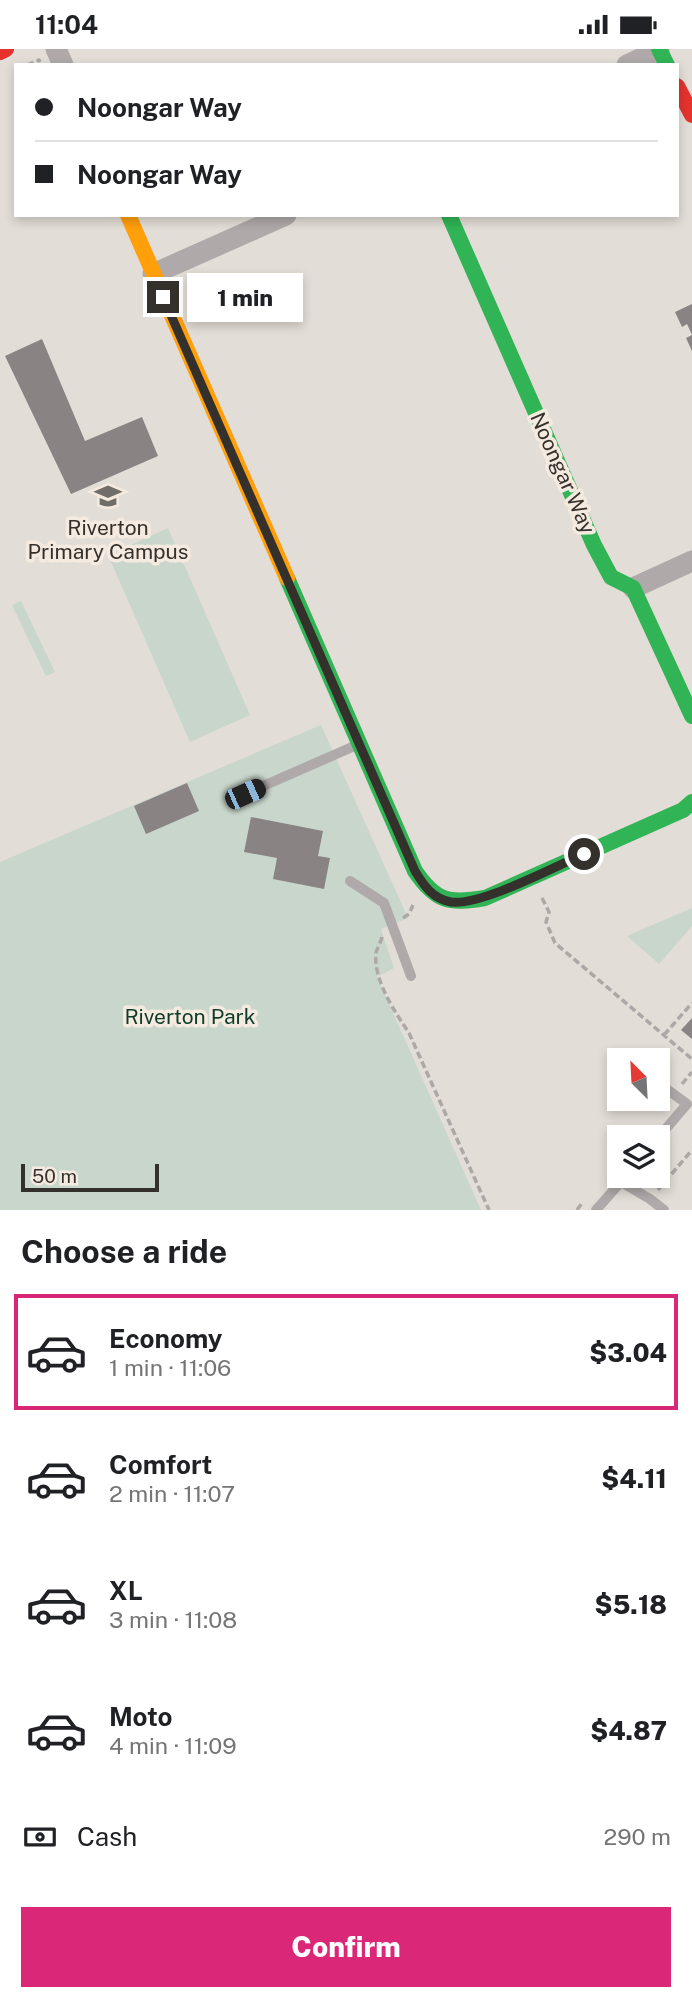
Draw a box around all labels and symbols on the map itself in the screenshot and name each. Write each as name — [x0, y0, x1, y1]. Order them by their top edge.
callout: 1 min — [188, 273, 303, 321]
route end — [147, 281, 179, 313]
street label: Noongar Way — [525, 408, 601, 538]
school or university icon: Riverton Primary Campus — [93, 481, 123, 511]
place label: Riverton Primary Campus — [28, 515, 188, 564]
car — [222, 776, 269, 812]
route start — [568, 838, 600, 870]
park label: Riverton Park — [124, 1004, 256, 1029]
north arrow — [607, 1048, 670, 1111]
scale bar — [21, 1161, 159, 1193]

